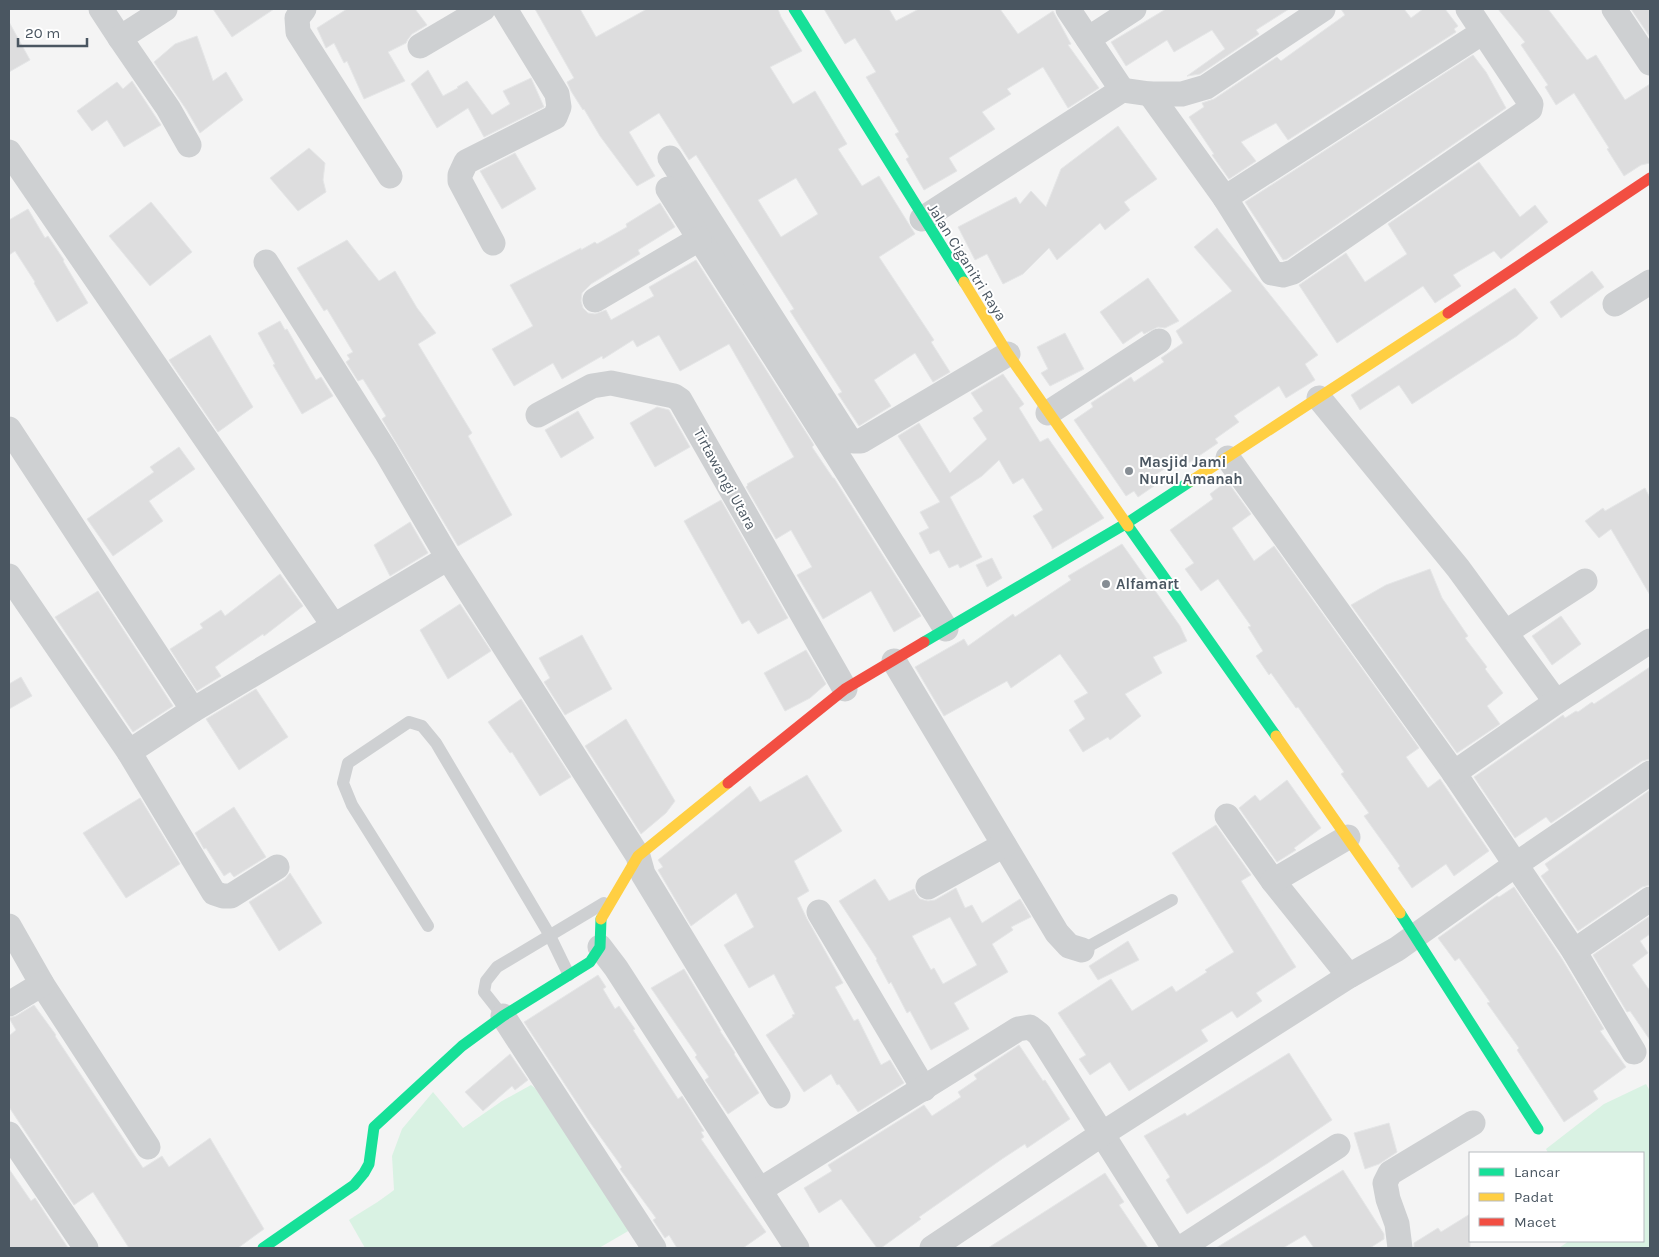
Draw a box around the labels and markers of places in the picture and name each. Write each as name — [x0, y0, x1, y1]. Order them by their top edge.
place label: Masjid Jami Nurul Amanah — [1139, 453, 1243, 488]
marker: Masjid Jami Nurul Amanah — [1123, 465, 1135, 477]
place label: Alfamart — [1116, 575, 1179, 593]
marker: Alfamart — [1100, 578, 1112, 590]

